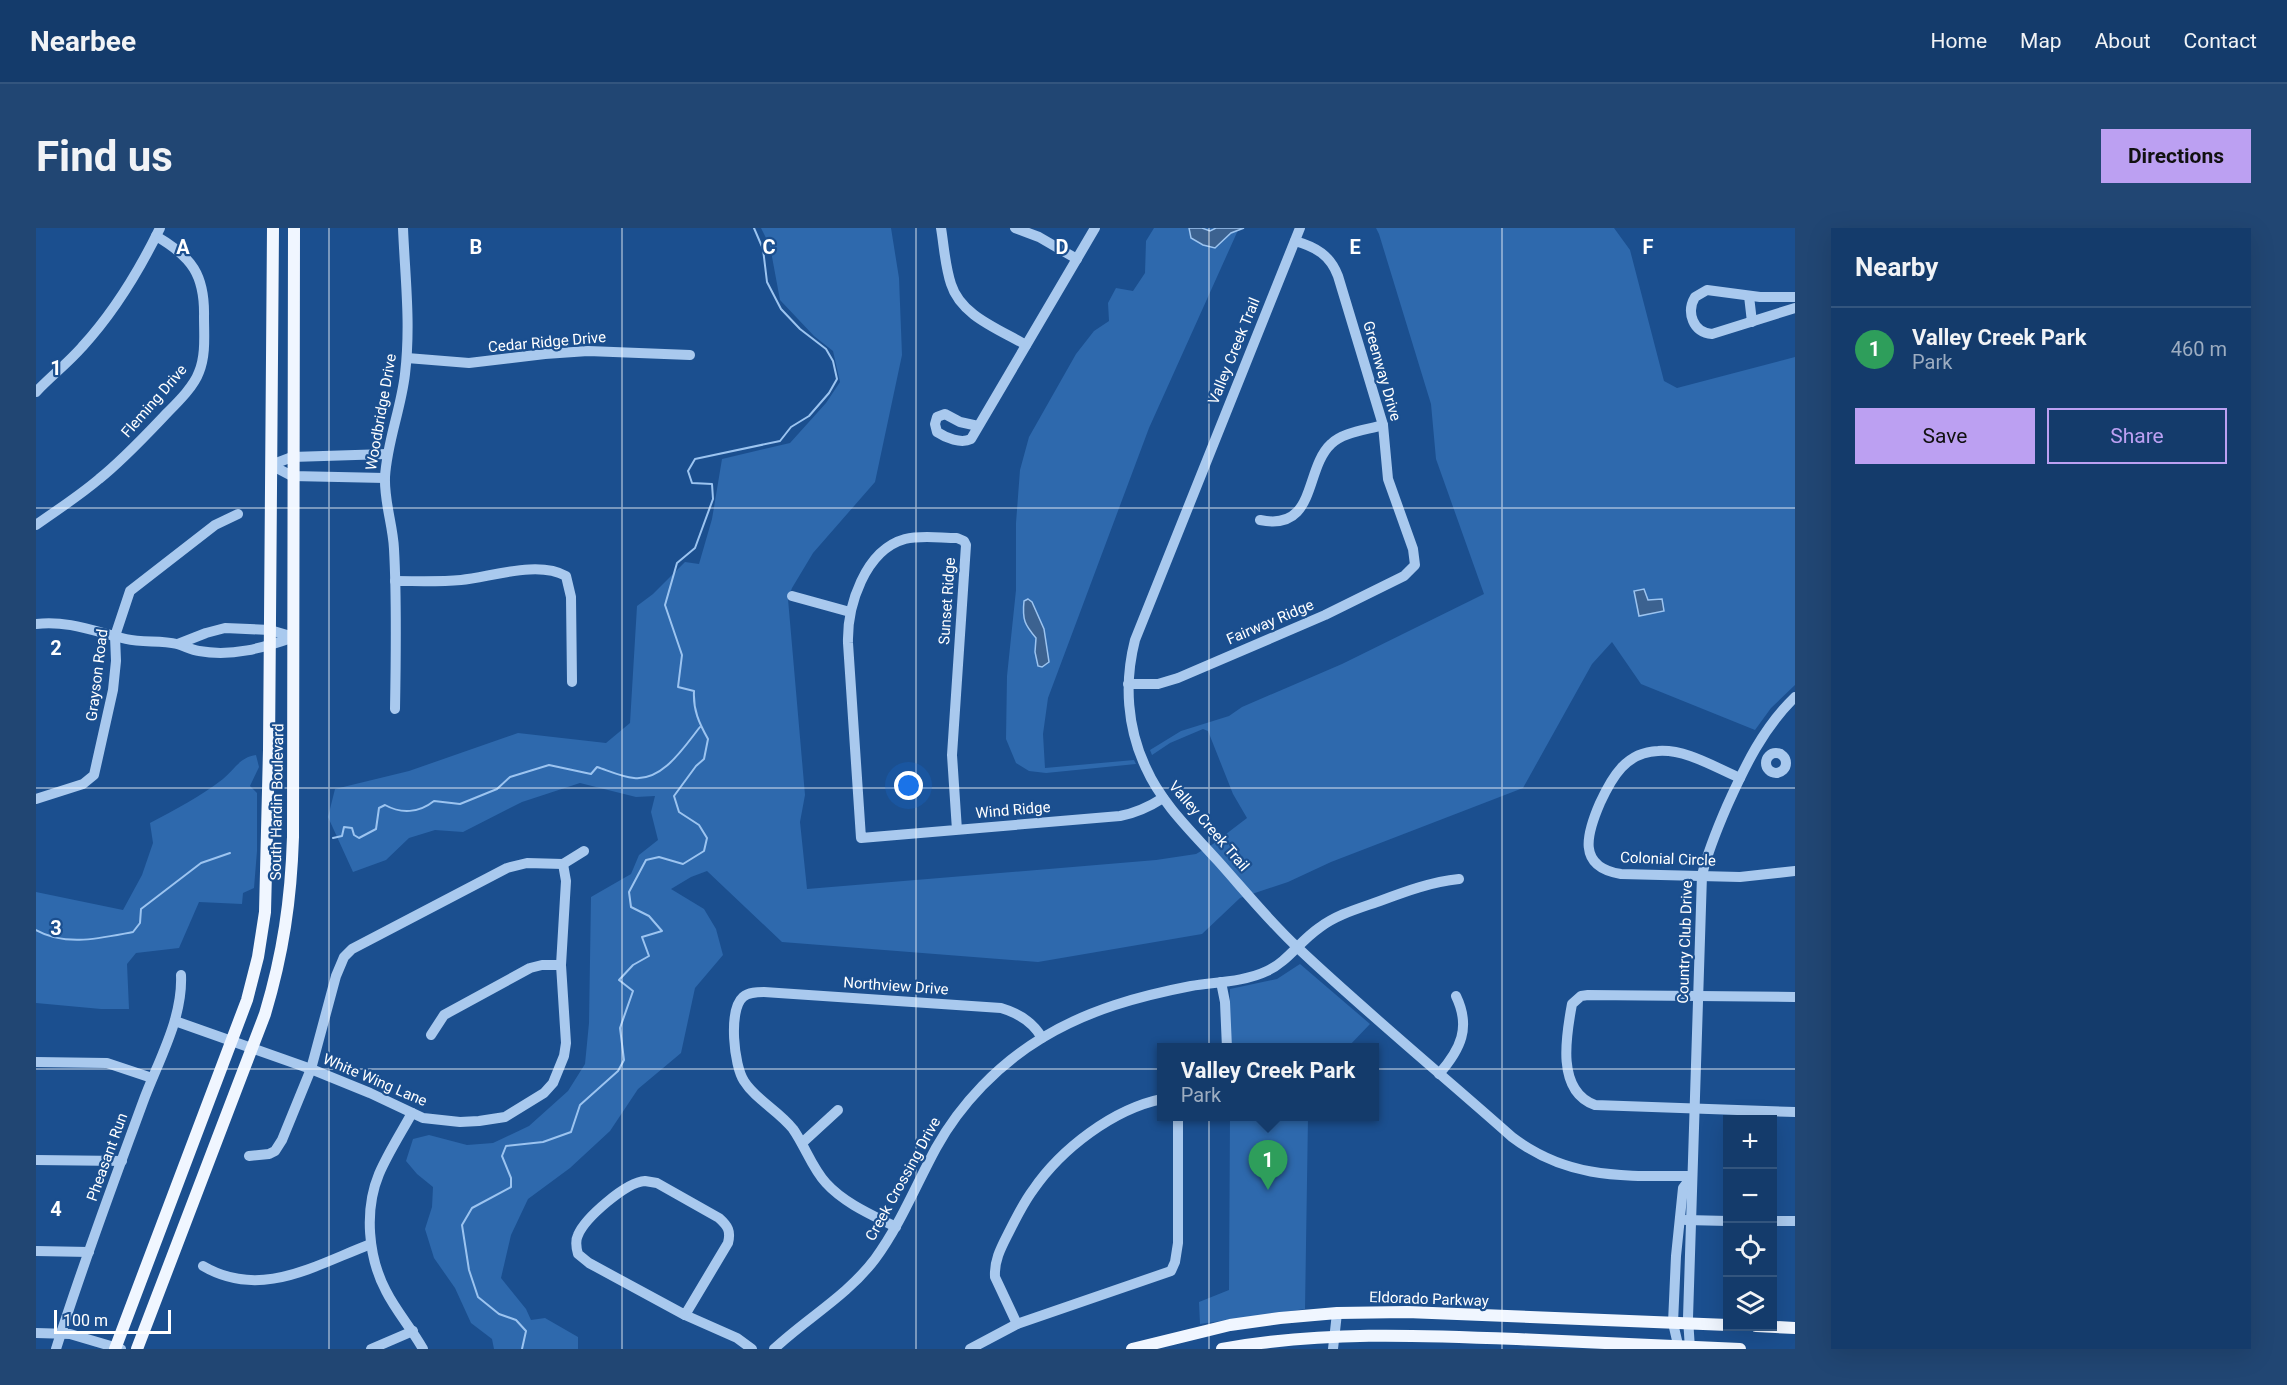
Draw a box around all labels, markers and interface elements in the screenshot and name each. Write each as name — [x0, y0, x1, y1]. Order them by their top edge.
text: Nearbee — [30, 25, 136, 58]
text: Home — [1931, 29, 1987, 53]
text: Map — [2020, 29, 2062, 53]
text: About — [2095, 29, 2151, 53]
text: Contact — [2184, 29, 2257, 53]
button: Directions — [2101, 129, 2251, 183]
text: Find us — [36, 132, 173, 181]
text: A — [176, 235, 190, 259]
text: B — [470, 235, 482, 259]
text: C — [762, 235, 776, 259]
text: D — [1056, 235, 1069, 259]
text: E — [1349, 235, 1361, 259]
text: F — [1643, 235, 1654, 259]
text: Nearby — [1855, 252, 1938, 282]
street label: Valley Creek Trail — [1204, 295, 1264, 407]
street label: Greenway Drive — [1359, 319, 1405, 423]
text: Valley Creek Park — [1912, 325, 2086, 350]
street label: Cedar Ridge Drive — [487, 328, 607, 356]
text: 1 — [1869, 337, 1880, 361]
text: 460 m — [2171, 337, 2227, 361]
text: Park — [1912, 350, 1952, 374]
street label: Woodbridge Drive — [362, 352, 400, 472]
text: 1 — [50, 356, 62, 380]
street label: Fleming Drive — [117, 361, 191, 441]
button: Save — [1855, 408, 2035, 464]
button: Share — [2047, 408, 2227, 464]
street label: Sunset Ridge — [935, 557, 959, 645]
street label: Fairway Ridge — [1224, 596, 1316, 648]
street label: Grayson Road — [82, 628, 112, 722]
text: 2 — [50, 636, 62, 660]
street label: South Hardin Boulevard — [267, 723, 287, 881]
your location — [894, 771, 923, 800]
street label: Valley Creek Trail — [1165, 777, 1253, 875]
street label: Wind Ridge — [975, 798, 1051, 822]
street label: Colonial Circle — [1620, 848, 1716, 870]
street label: Country Club Drive — [1674, 880, 1696, 1004]
text: 3 — [50, 916, 62, 940]
street label: Northview Drive — [843, 973, 949, 999]
popup — [1157, 1043, 1379, 1121]
street label: White Wing Lane — [320, 1050, 430, 1110]
text: Valley Creek Park — [1181, 1058, 1355, 1083]
text: Park — [1181, 1083, 1221, 1107]
street label: Pheasant Run — [83, 1110, 131, 1204]
street label: Creek Crossing Drive — [862, 1114, 944, 1244]
map controls — [1723, 1115, 1777, 1331]
button: + — [1723, 1115, 1777, 1169]
pin: 1 — [1248, 1140, 1288, 1190]
button: − — [1723, 1169, 1777, 1223]
text: 4 — [50, 1197, 62, 1221]
button: locate — [1723, 1223, 1777, 1277]
button: layers — [1723, 1277, 1777, 1331]
street label: Eldorado Parkway — [1369, 1288, 1489, 1310]
scale bar — [54, 1307, 171, 1334]
text: 100 m — [63, 1311, 108, 1330]

